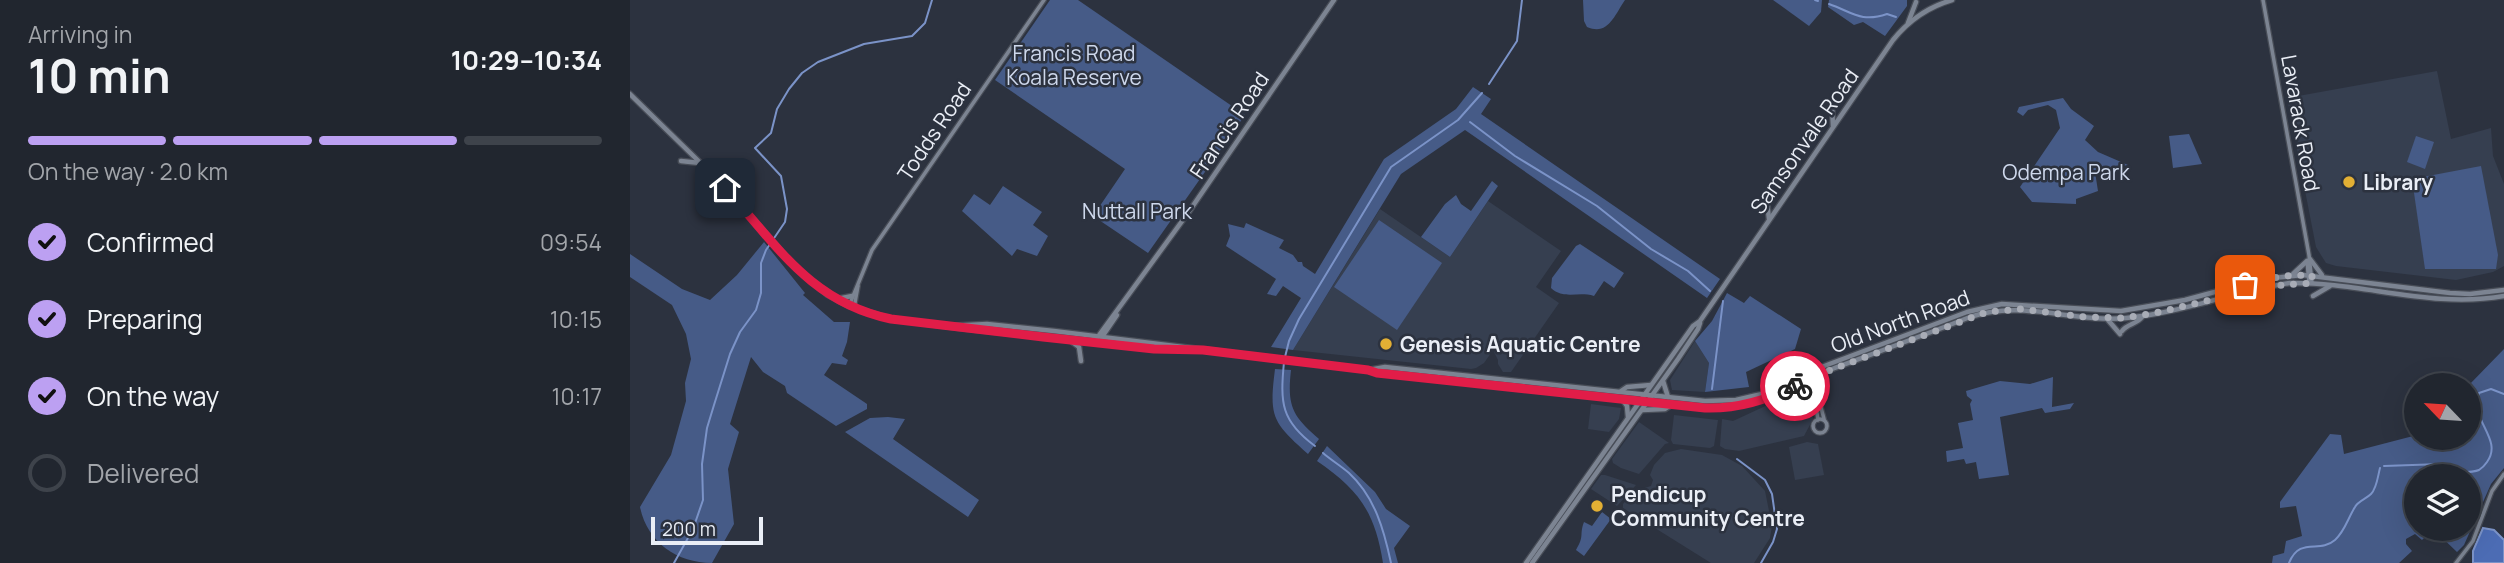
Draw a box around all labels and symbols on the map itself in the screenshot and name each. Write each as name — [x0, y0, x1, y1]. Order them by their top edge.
park label: Francis Road Koala Reserve — [1006, 39, 1142, 91]
street label: Lavarack Road — [2275, 52, 2327, 194]
street label: Samsonvale Road — [1743, 63, 1865, 219]
street label: Francis Road — [1183, 66, 1275, 184]
street label: Todds Road — [891, 76, 977, 186]
pin — [695, 158, 755, 218]
park label: Odempa Park — [2002, 158, 2130, 186]
place label: Library — [2363, 168, 2433, 196]
marker: Library — [2341, 174, 2357, 190]
park label: Nuttall Park — [1082, 197, 1193, 225]
pin — [2215, 255, 2275, 315]
street label: Old North Road — [1827, 283, 1973, 359]
place label: Genesis Aquatic Centre — [1400, 330, 1641, 358]
marker: Genesis Aquatic Centre — [1378, 336, 1394, 352]
courier — [1760, 351, 1830, 421]
north arrow — [2404, 373, 2482, 450]
place label: Pendicup Community Centre — [1611, 480, 1805, 532]
marker: Pendicup Community Centre — [1589, 498, 1605, 514]
scale bar — [651, 514, 763, 546]

